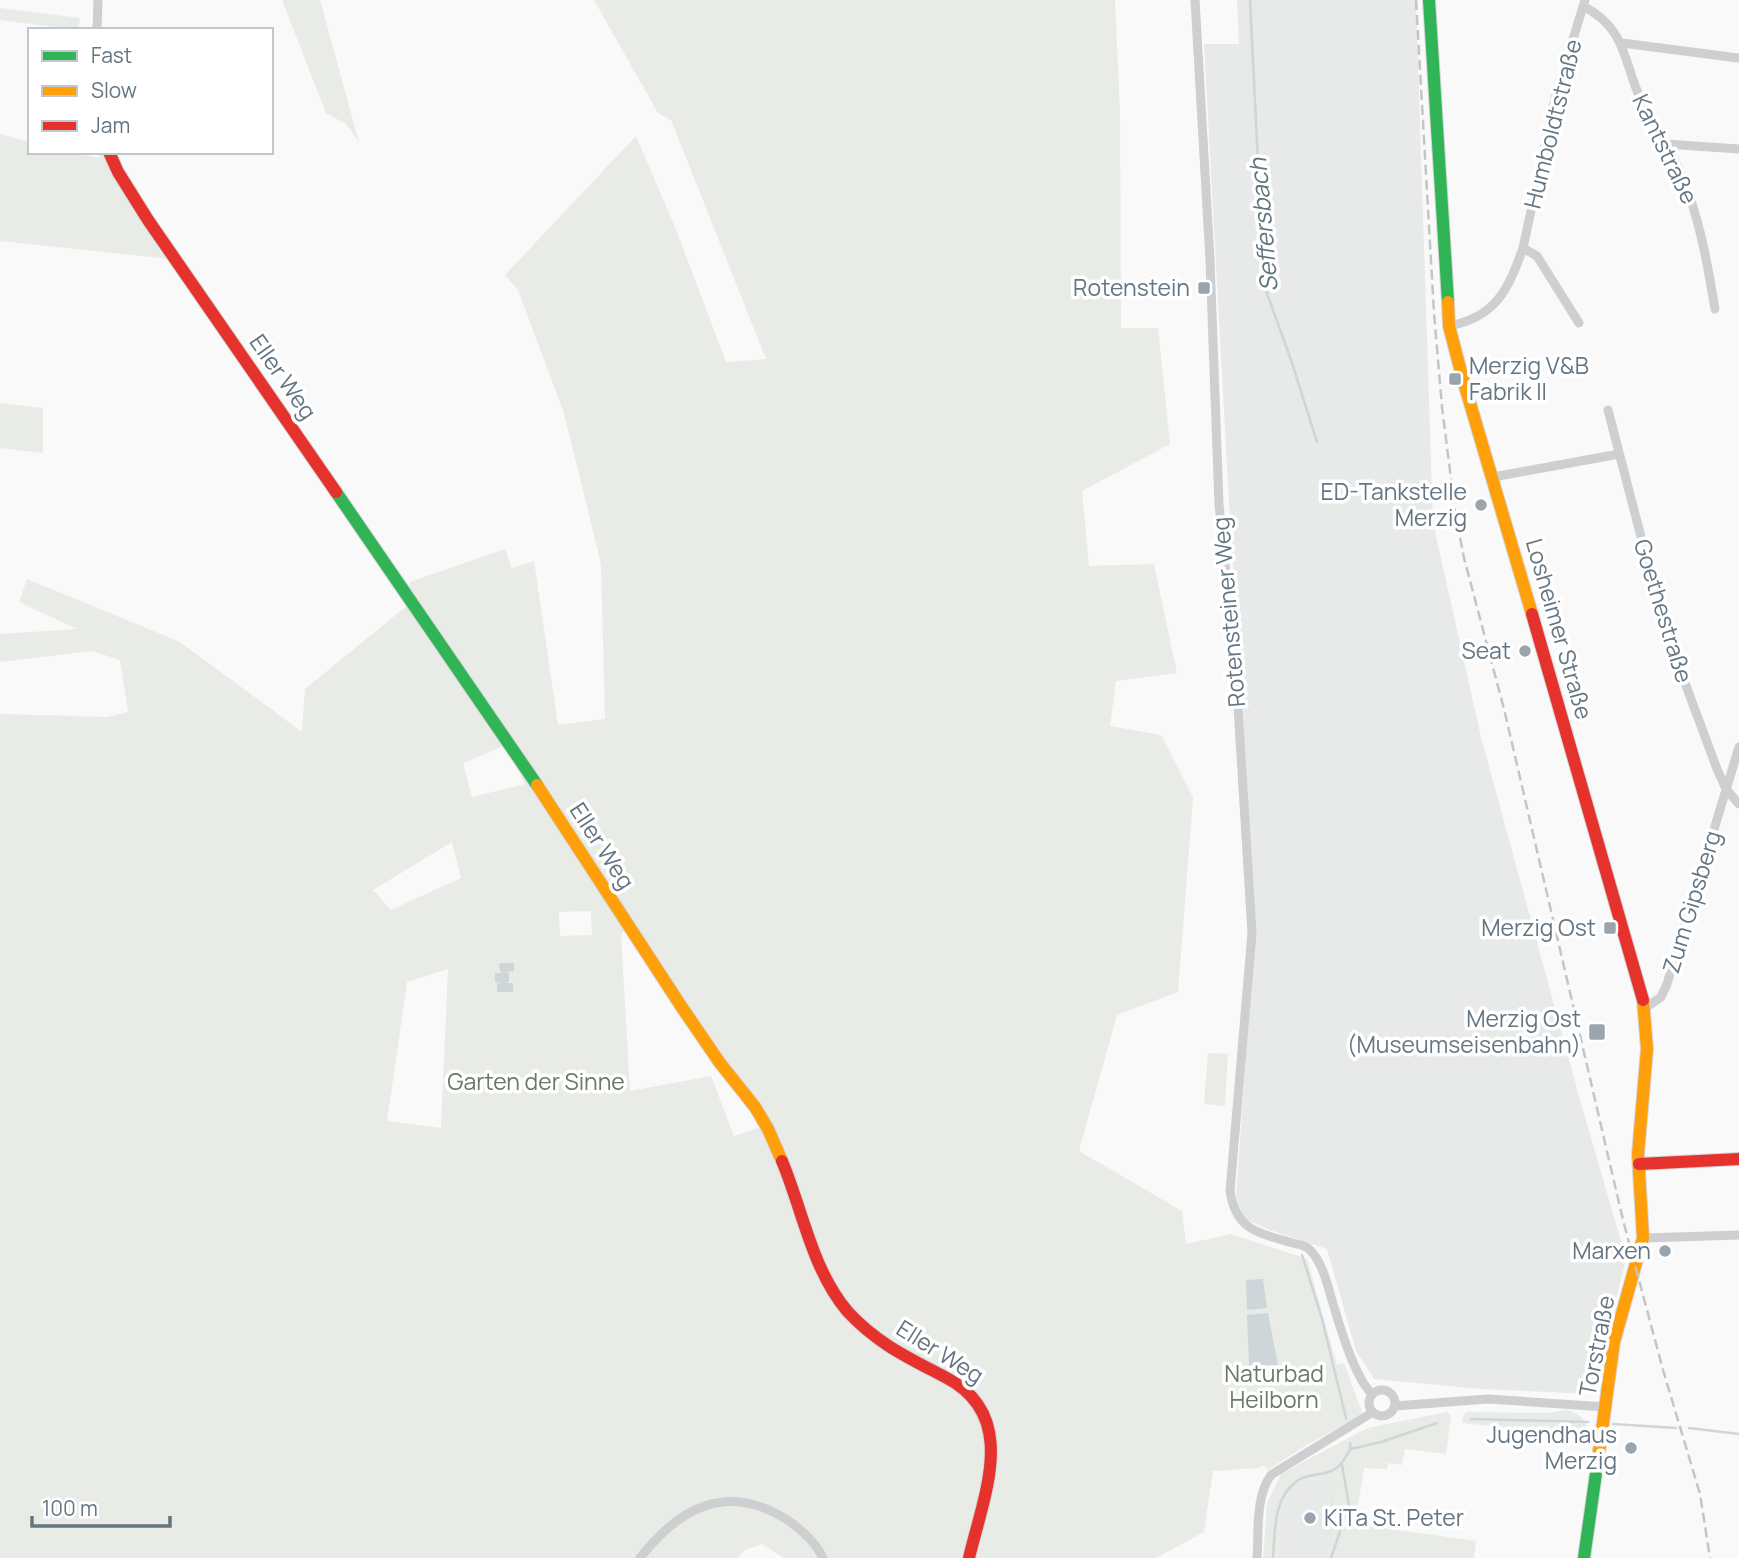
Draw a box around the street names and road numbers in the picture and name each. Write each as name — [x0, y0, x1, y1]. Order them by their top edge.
street label: Humboldtstraße — [1516, 36, 1589, 212]
street label: Kantstraße — [1626, 88, 1706, 209]
street label: Eller Weg — [243, 327, 325, 425]
street label: Rotensteiner Weg — [1204, 516, 1252, 708]
street label: Losheimer Straße — [1519, 535, 1601, 723]
street label: Goethestraße — [1627, 535, 1701, 686]
street label: Eller Weg — [563, 796, 643, 895]
street label: Zum Gipsberg — [1654, 826, 1728, 977]
street label: Torstraße — [1571, 1292, 1621, 1399]
street label: Eller Weg — [891, 1312, 990, 1391]

